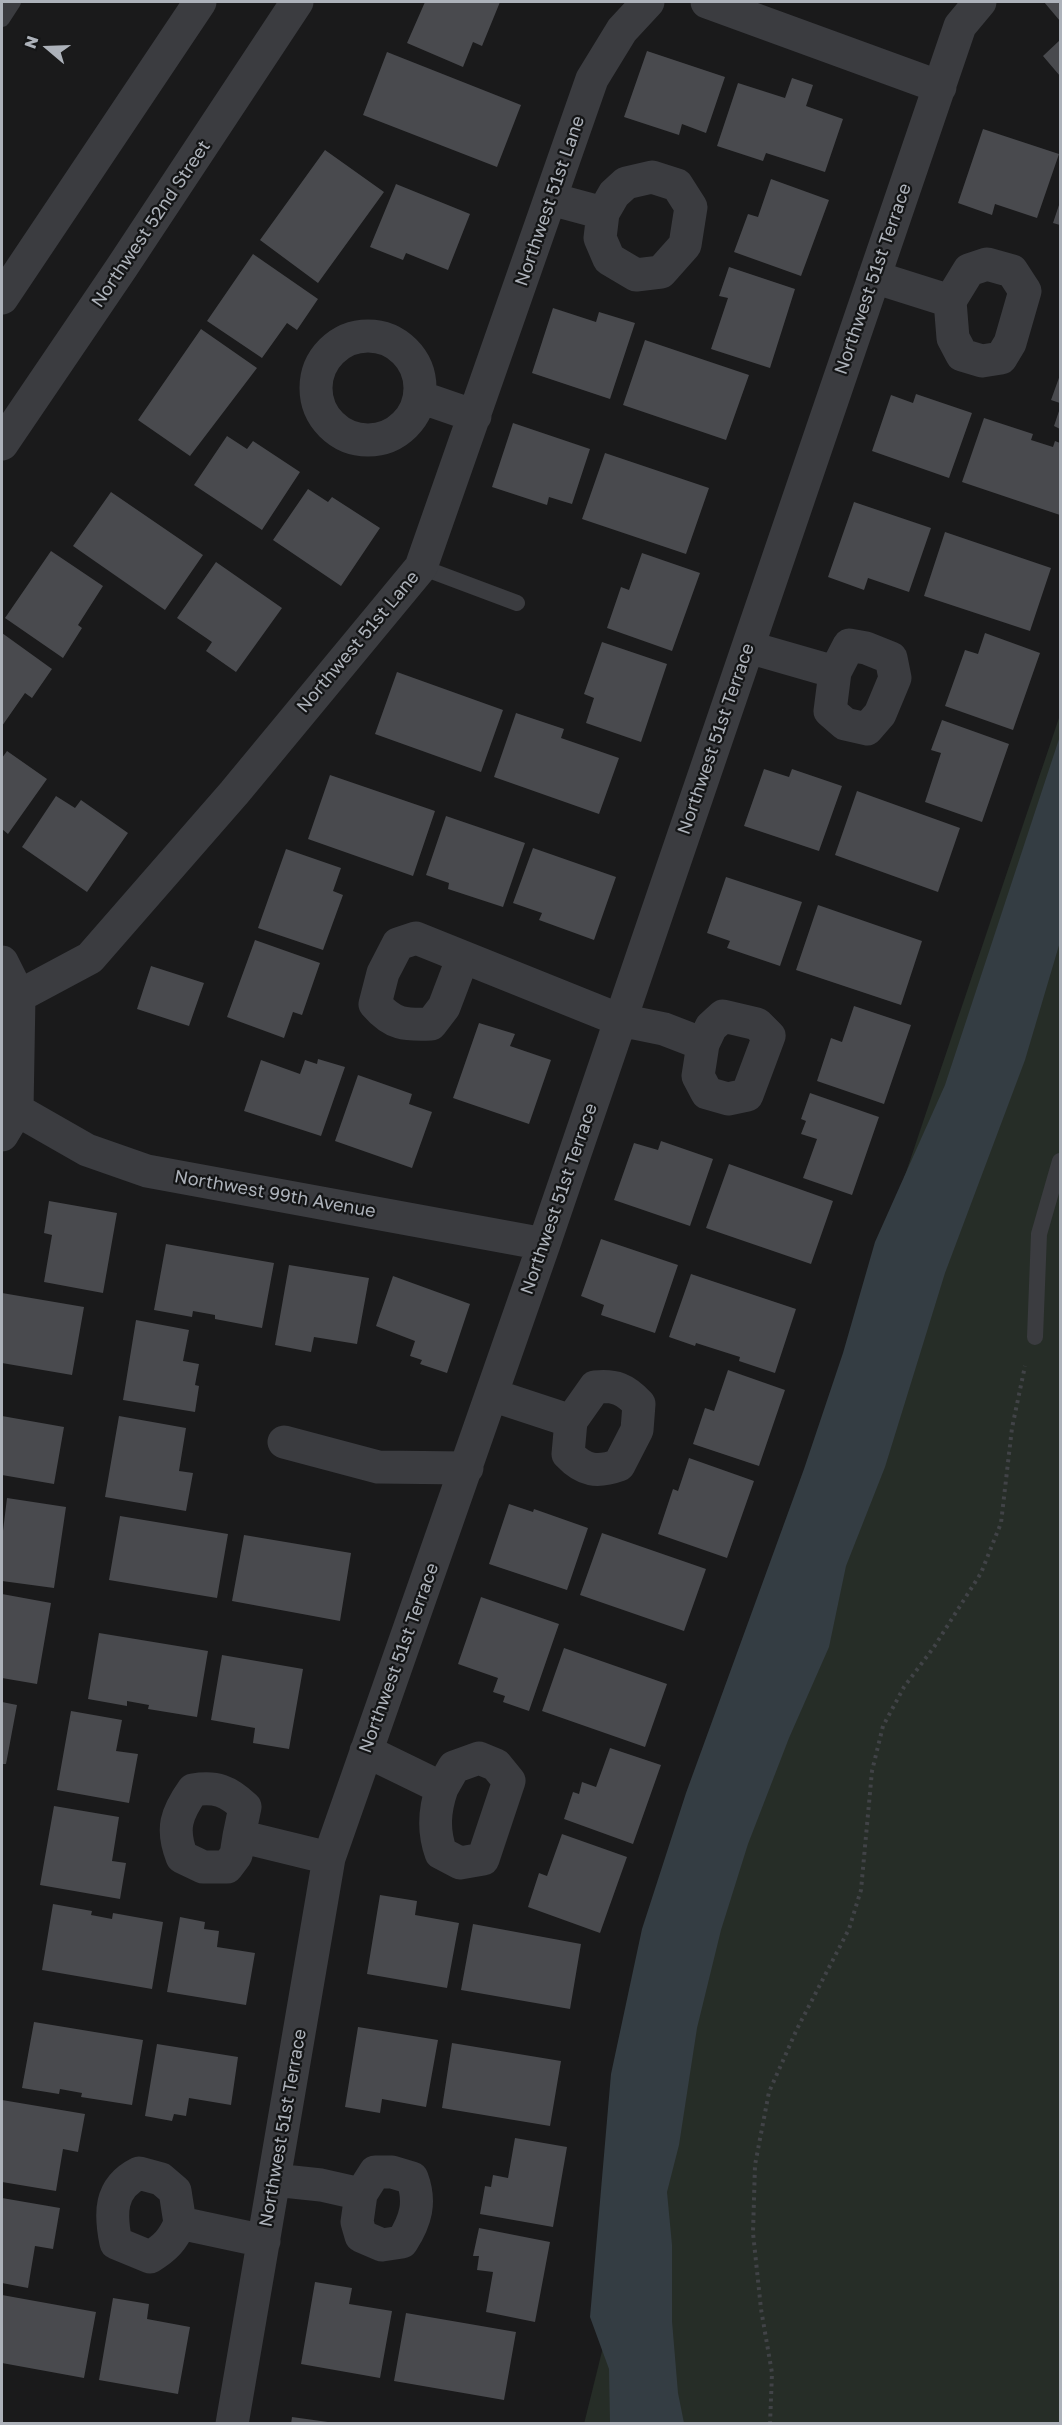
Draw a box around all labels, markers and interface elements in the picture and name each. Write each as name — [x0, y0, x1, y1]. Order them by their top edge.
north arrow — [18, 18, 78, 78]
text: N — [20, 33, 42, 51]
street label: Northwest 51st Lane — [511, 113, 589, 289]
street label: Northwest 52nd Street — [87, 136, 215, 312]
street label: Northwest 51st Terrace — [830, 181, 916, 377]
street label: Northwest 51st Lane — [292, 567, 424, 717]
street label: Northwest 51st Terrace — [673, 641, 759, 837]
street label: Northwest 51st Terrace — [516, 1101, 602, 1297]
street label: Northwest 99th Avenue — [173, 1166, 377, 1222]
street label: Northwest 51st Terrace — [355, 1560, 443, 1756]
street label: Northwest 51st Terrace — [255, 2027, 311, 2229]

